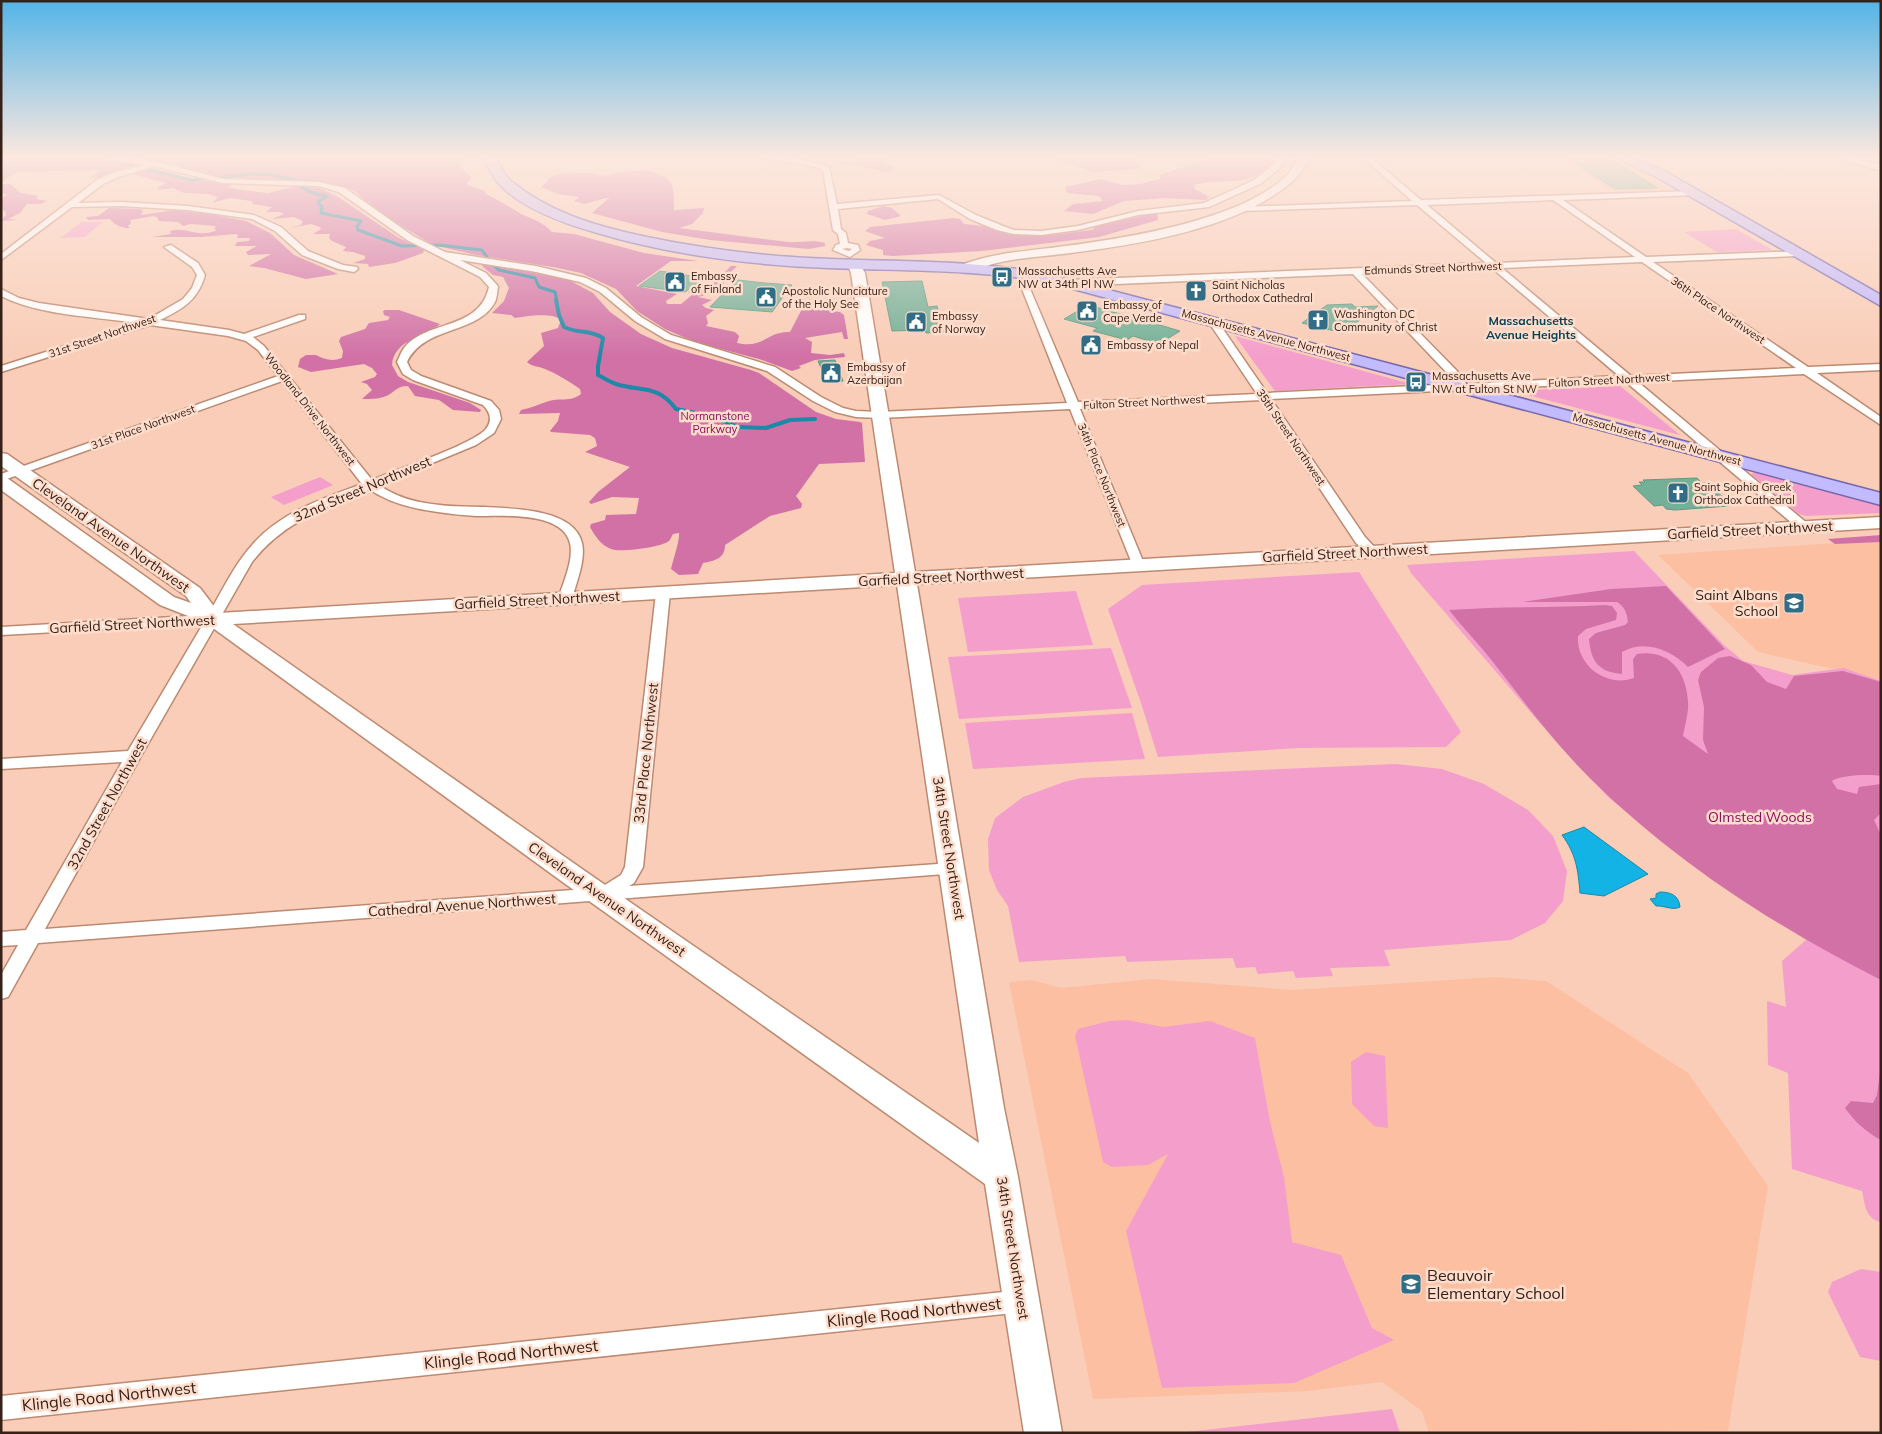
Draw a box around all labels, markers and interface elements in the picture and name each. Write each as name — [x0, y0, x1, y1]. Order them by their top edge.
street label: Edmunds Street Northwest — [1364, 259, 1502, 277]
place label: Massachusetts Ave NW at 34th Pl NW — [1018, 264, 1117, 291]
bus stop icon: Massachusetts Ave NW at 34th Pl NW — [990, 265, 1014, 289]
place label: Embassy of Finland — [691, 269, 741, 296]
public building icon: Embassy of Finland — [663, 270, 687, 294]
street label: 36th Place Northwest — [1668, 273, 1768, 347]
place label: Saint Nicholas Orthodox Cathedral — [1212, 278, 1313, 305]
church icon: Saint Nicholas Orthodox Cathedral — [1184, 279, 1208, 303]
place label: Apostolic Nunciature of the Holy See — [782, 284, 888, 311]
public building icon: Apostolic Nunciature of the Holy See — [754, 285, 778, 309]
place label: Embassy of Cape Verde — [1103, 298, 1162, 325]
public building icon: Embassy of Cape Verde — [1075, 299, 1099, 323]
street label: Massachusetts Avenue Northwest — [1180, 306, 1352, 364]
place label: Washington DC Community of Christ — [1334, 307, 1438, 334]
church icon: Washington DC Community of Christ — [1306, 308, 1330, 332]
place label: Embassy of Norway — [932, 309, 986, 336]
public building icon: Embassy of Norway — [904, 310, 928, 334]
street label: 31st Street Northwest — [47, 311, 158, 361]
district label: Massachusetts Avenue Heights — [1486, 313, 1576, 342]
public building icon: Embassy of Nepal — [1079, 333, 1103, 357]
place label: Embassy of Nepal — [1107, 338, 1199, 352]
street label: Woodland Drive Northwest — [262, 350, 358, 468]
place label: Embassy of Azerbaijan — [847, 360, 906, 387]
public building icon: Embassy of Azerbaijan — [819, 361, 843, 385]
place label: Massachusetts Ave NW at Fulton St NW — [1432, 369, 1537, 396]
bus stop icon: Massachusetts Ave NW at Fulton St NW — [1404, 370, 1428, 394]
street label: Fulton Street Northwest — [1548, 370, 1670, 390]
street label: 35th Street Northwest — [1253, 386, 1329, 488]
street label: Fulton Street Northwest — [1083, 392, 1205, 412]
street label: 31st Place Northwest — [89, 402, 197, 452]
park label: Normanstone Parkway — [680, 409, 750, 436]
street label: Massachusetts Avenue Northwest — [1571, 410, 1743, 468]
street label: 34th Place Northwest — [1075, 421, 1129, 529]
street label: 32nd Street Northwest — [290, 452, 434, 526]
street label: Cleveland Avenue Northwest — [29, 474, 193, 596]
place label: Saint Sophia Greek Orthodox Cathedral — [1694, 480, 1795, 507]
church icon: Saint Sophia Greek Orthodox Cathedral — [1666, 481, 1690, 505]
street label: Garfield Street Northwest — [1667, 517, 1833, 543]
street label: Garfield Street Northwest — [1262, 540, 1428, 566]
street label: Garfield Street Northwest — [858, 564, 1024, 590]
place label: Saint Albans School — [1695, 586, 1778, 620]
street label: Garfield Street Northwest — [454, 587, 620, 613]
school or university icon: Saint Albans School — [1782, 591, 1806, 615]
street label: Garfield Street Northwest — [49, 611, 215, 637]
street label: 33rd Place Northwest — [630, 682, 662, 824]
street label: 32nd Street Northwest — [63, 735, 151, 873]
street label: 34th Street Northwest — [929, 775, 969, 921]
park label: Olmsted Woods — [1708, 808, 1812, 826]
street label: Cleveland Avenue Northwest — [525, 838, 689, 960]
street label: Cathedral Avenue Northwest — [368, 889, 557, 921]
street label: 34th Street Northwest — [993, 1175, 1033, 1321]
place label: Beauvoir Elementary School — [1427, 1265, 1565, 1303]
school or university icon: Beauvoir Elementary School — [1399, 1272, 1423, 1296]
street label: Klingle Road Northwest — [826, 1293, 1002, 1331]
street label: Klingle Road Northwest — [423, 1335, 599, 1373]
street label: Klingle Road Northwest — [21, 1377, 197, 1415]

